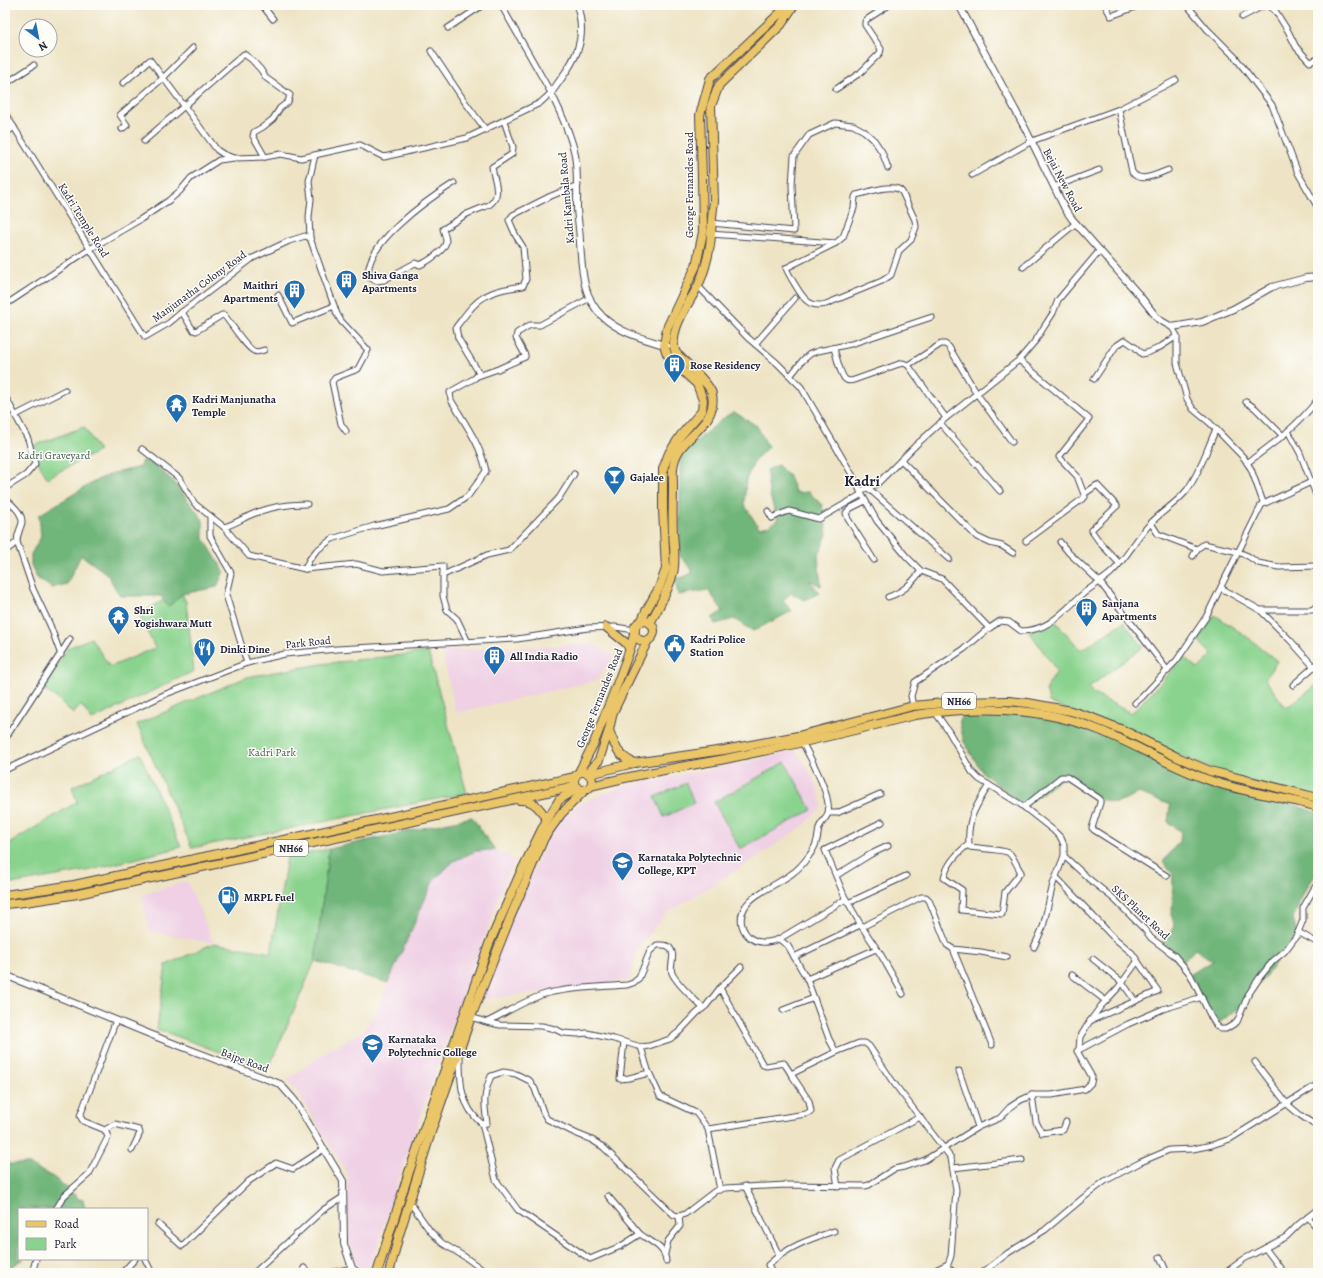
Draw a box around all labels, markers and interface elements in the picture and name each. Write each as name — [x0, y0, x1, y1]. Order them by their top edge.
north arrow — [18, 18, 58, 58]
text: N — [36, 38, 50, 55]
street label: George Fernandes Road — [682, 132, 697, 238]
street label: Bejai New Road — [1040, 146, 1086, 215]
street label: Kadri Kambala Road — [555, 151, 578, 244]
street label: Kadri Temple Road — [55, 180, 113, 260]
street label: Manjunatha Colony Road — [149, 247, 250, 326]
building icon: Shiva Ganga Apartments — [333, 268, 359, 301]
place label: Shiva Ganga Apartments — [361, 268, 419, 296]
place label: Maithri Apartments — [222, 278, 279, 306]
building icon: Maithri Apartments — [281, 278, 307, 311]
building icon: Rose Residency — [662, 352, 688, 385]
place label: Rose Residency — [690, 358, 761, 373]
temple icon: Kadri Manjunatha Temple — [164, 392, 190, 425]
place label: Kadri Manjunatha Temple — [192, 392, 277, 420]
park label: Kadri Graveyard — [18, 448, 91, 463]
bar icon: Gajalee — [601, 464, 627, 497]
place label: Gajalee — [630, 470, 664, 485]
district label: Kadri — [844, 471, 880, 491]
building icon: Sanjana Apartments — [1073, 596, 1099, 629]
place label: Sanjana Apartments — [1101, 596, 1157, 624]
temple icon: Shri Yogishwara Mutt — [105, 603, 131, 636]
place label: Shri Yogishwara Mutt — [133, 603, 212, 631]
public building icon: Kadri Police Station — [662, 632, 688, 665]
place label: Kadri Police Station — [690, 632, 745, 660]
street label: Park Road — [285, 633, 332, 652]
restaurant icon: Dinki Dine — [192, 636, 218, 669]
place label: Dinki Dine — [220, 642, 270, 657]
building icon: All India Radio — [482, 643, 508, 676]
street label: George Fernandes Road — [573, 646, 626, 750]
place label: All India Radio — [509, 649, 578, 664]
road number: NH66 — [942, 693, 976, 709]
park label: Kadri Park — [248, 745, 297, 760]
road number: NH66 — [274, 840, 308, 856]
school or university icon: Karnataka Polytechnic College, KPT — [609, 850, 635, 883]
place label: Karnataka Polytechnic College, KPT — [638, 850, 742, 878]
street label: SKS Planet Road — [1108, 882, 1173, 943]
fuel station icon: MRPL Fuel — [216, 884, 242, 917]
place label: MRPL Fuel — [244, 890, 294, 905]
school or university icon: Karnataka Polytechnic College — [360, 1032, 386, 1065]
place label: Karnataka Polytechnic College — [388, 1032, 477, 1060]
street label: Bajpe Road — [219, 1044, 271, 1077]
legend — [18, 1208, 148, 1260]
text: Road — [54, 1216, 80, 1232]
text: Park — [54, 1236, 77, 1252]

